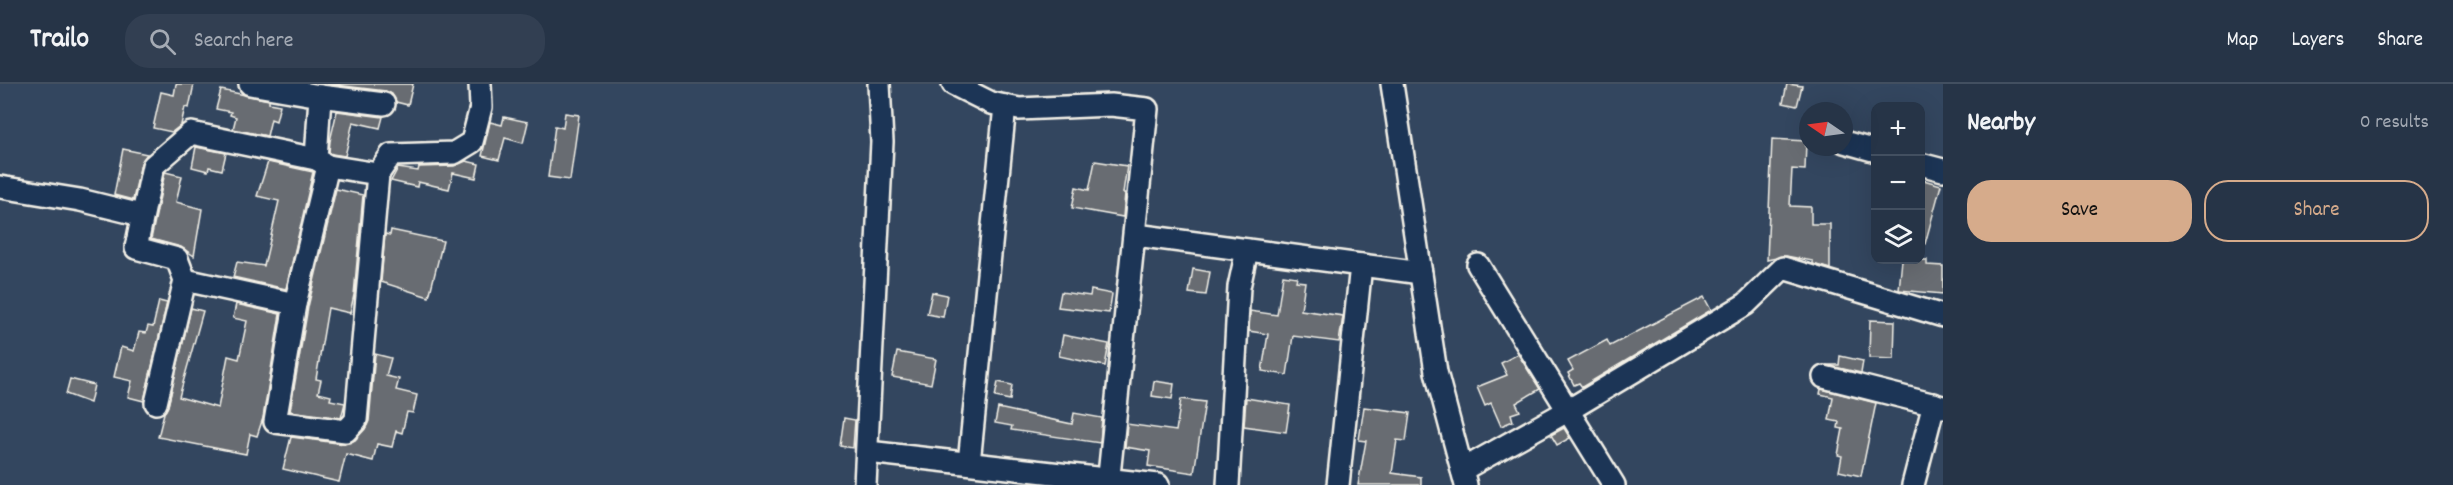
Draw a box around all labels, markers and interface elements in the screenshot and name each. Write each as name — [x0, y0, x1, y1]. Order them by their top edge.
search box — [125, 14, 545, 68]
text: Trailo — [30, 21, 89, 61]
icon: search — [146, 25, 179, 58]
text: Search here — [194, 26, 293, 57]
text: Map — [2227, 26, 2258, 56]
text: Layers — [2291, 26, 2344, 56]
text: Share — [2377, 26, 2423, 56]
north arrow — [1799, 102, 1853, 156]
map controls — [1871, 102, 1925, 264]
button: + — [1871, 102, 1925, 156]
text: Nearby — [1967, 105, 2035, 142]
text: 0 results — [2360, 109, 2429, 137]
button: − — [1871, 156, 1925, 210]
button: Save — [1967, 180, 2192, 242]
button: Share — [2204, 180, 2429, 242]
button: layers — [1871, 210, 1925, 264]

